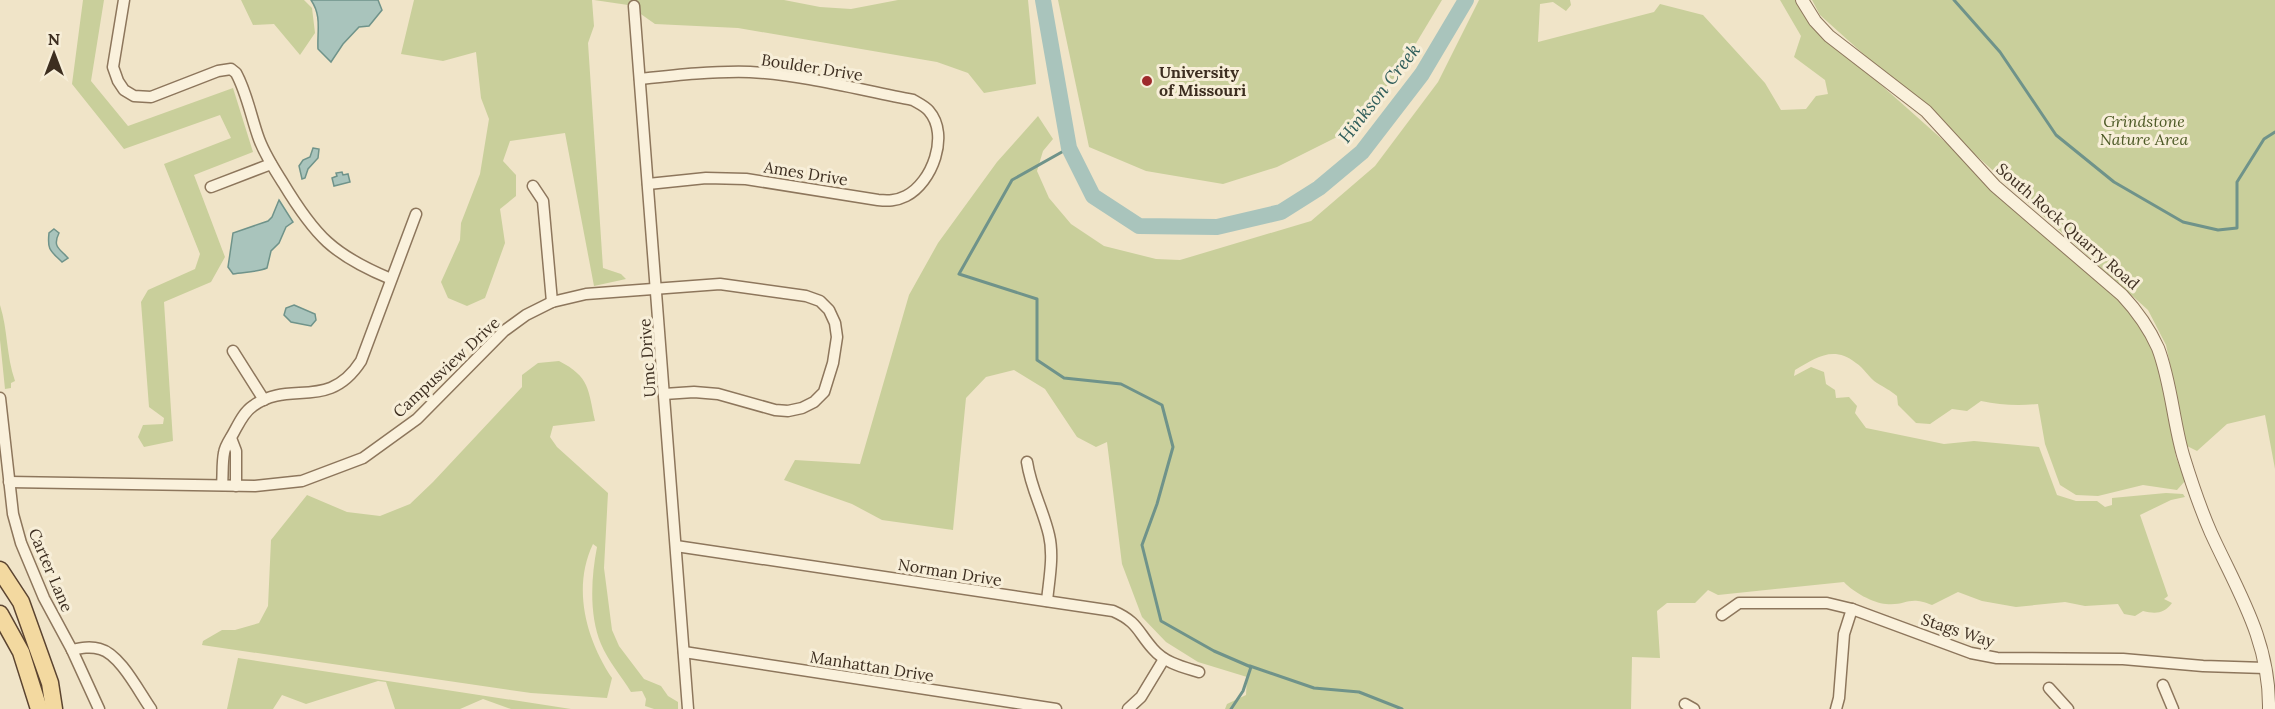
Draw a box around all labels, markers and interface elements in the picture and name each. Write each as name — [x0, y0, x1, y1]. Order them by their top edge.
north arrow — [24, 24, 84, 84]
text: N — [48, 29, 60, 49]
water label: Hinkson Creek — [1333, 39, 1425, 147]
street label: Boulder Drive — [760, 49, 865, 85]
place label: University of Missouri — [1159, 62, 1246, 100]
marker: University of Missouri — [1140, 74, 1154, 88]
park label: Grindstone Nature Area — [2100, 111, 2188, 149]
street label: Ames Drive — [762, 156, 850, 190]
street label: South Rock Quarry Road — [1992, 158, 2144, 294]
street label: Campusview Drive — [389, 312, 504, 422]
street label: Umc Drive — [634, 318, 660, 398]
street label: Carter Lane — [24, 525, 78, 615]
street label: Norman Drive — [897, 554, 1004, 590]
street label: Stags Way — [1919, 609, 1998, 651]
street label: Manhattan Drive — [809, 646, 936, 686]

